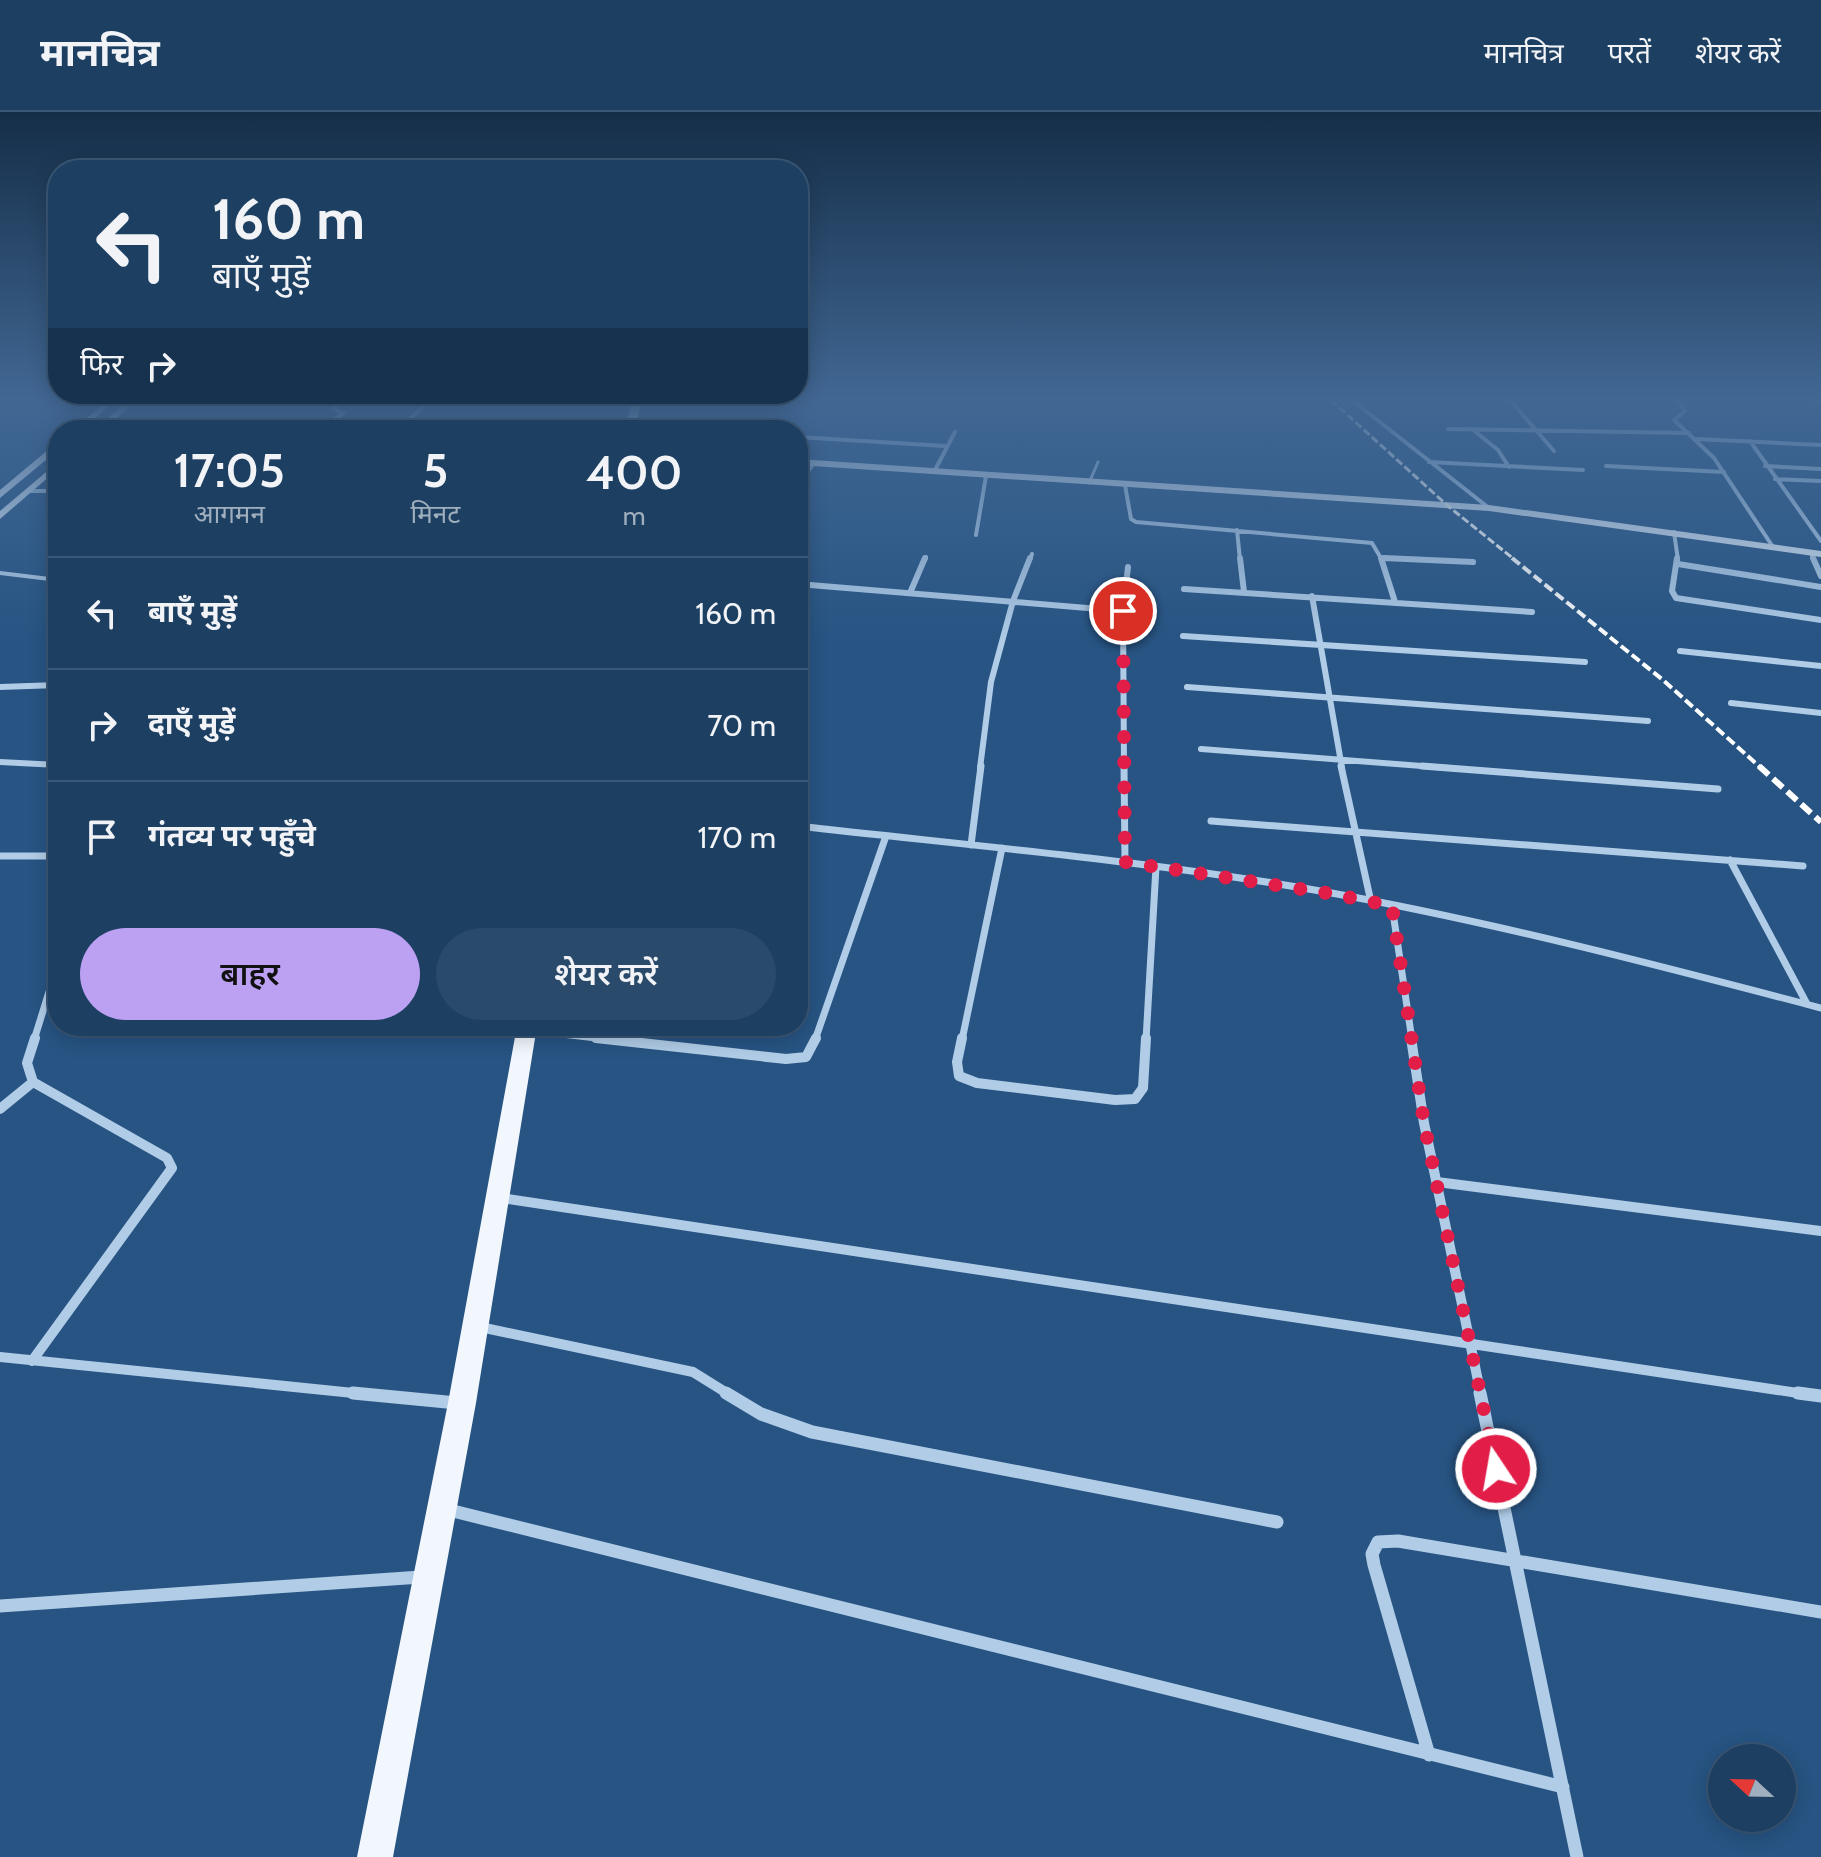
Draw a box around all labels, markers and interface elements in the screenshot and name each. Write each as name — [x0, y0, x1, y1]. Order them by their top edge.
text: मानचित्र — [40, 29, 160, 76]
text: मानचित्र — [1484, 36, 1564, 70]
text: परतें — [1608, 36, 1651, 70]
text: शेयर करें — [1695, 36, 1781, 70]
text: 160 m — [212, 185, 365, 253]
icon: left — [80, 192, 184, 296]
text: बाएँ मुड़ें — [212, 253, 311, 297]
icon: right — [139, 344, 183, 388]
text: फिर — [80, 346, 123, 383]
text: 17:05 — [174, 441, 285, 499]
text: 5 — [422, 441, 448, 499]
text: 400 — [586, 443, 682, 501]
text: आगमन — [194, 498, 265, 530]
text: मिनट — [410, 498, 460, 530]
text: m — [623, 500, 646, 532]
pin — [1089, 577, 1157, 645]
icon: arrive — [1101, 589, 1145, 633]
icon: left — [80, 591, 124, 635]
text: बाएँ मुड़ें — [148, 593, 237, 630]
text: 160 m — [695, 595, 776, 632]
icon: right — [80, 703, 124, 747]
text: दाएँ मुड़ें — [148, 705, 235, 742]
text: 70 m — [707, 707, 776, 744]
icon: arrive — [80, 815, 124, 859]
text: गंतव्य पर पहुँचे — [148, 817, 316, 854]
text: 170 m — [697, 819, 776, 856]
button: बाहर — [80, 928, 420, 1020]
button: शेयर करें — [436, 928, 776, 1020]
position arrow — [1454, 1427, 1538, 1511]
north arrow — [1708, 1744, 1796, 1832]
map controls — [1708, 1744, 1796, 1832]

